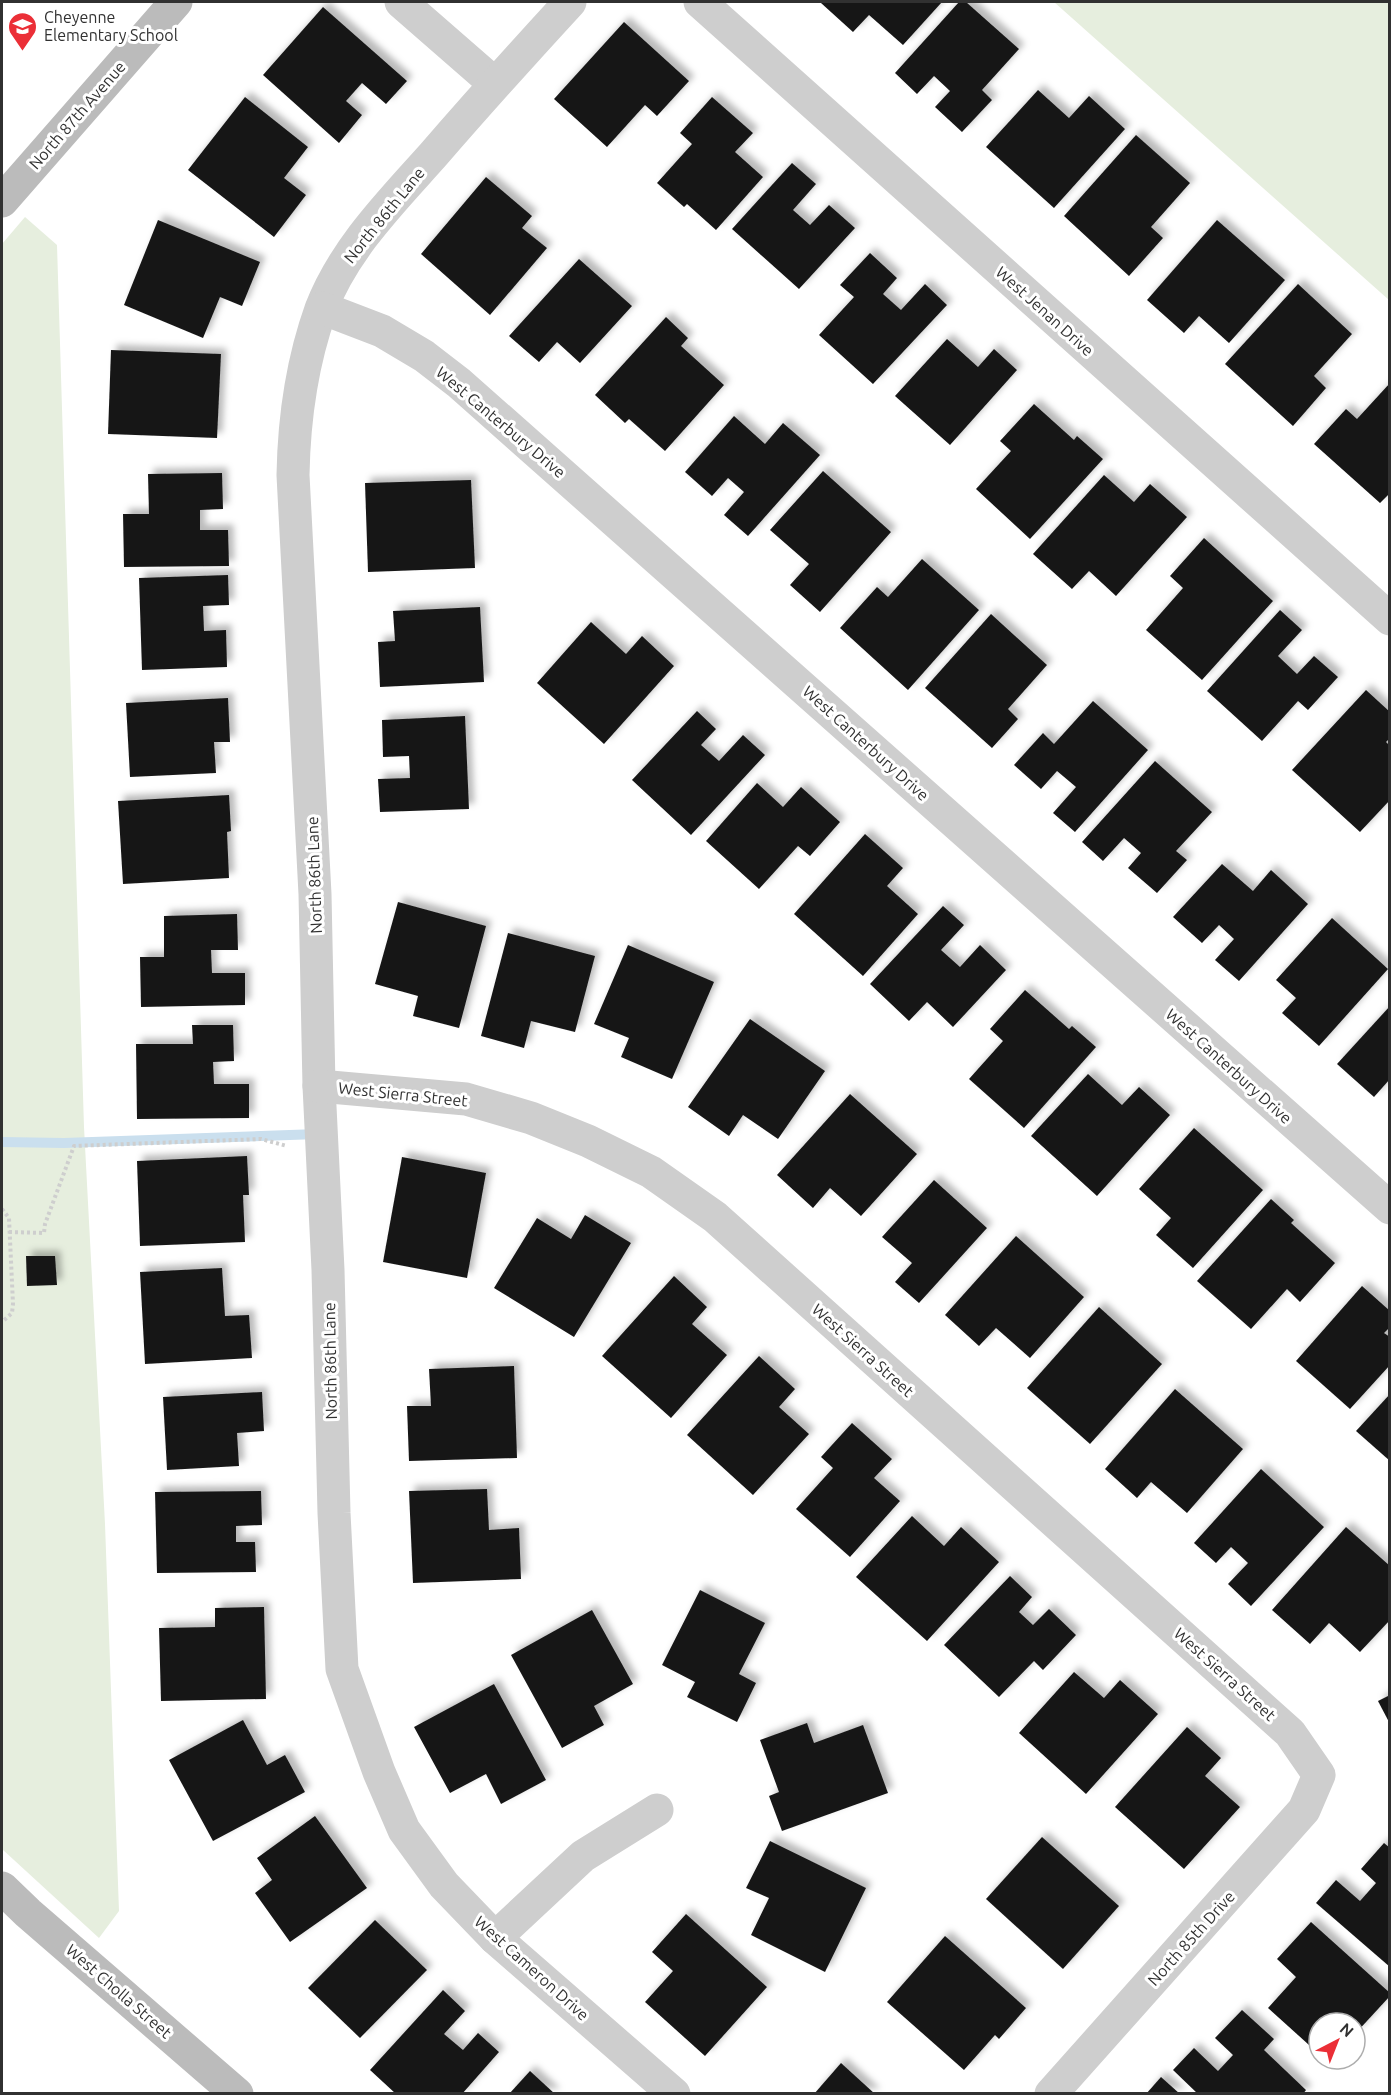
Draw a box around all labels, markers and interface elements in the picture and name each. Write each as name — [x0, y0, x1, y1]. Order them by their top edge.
place label: Cheyenne Elementary School — [44, 8, 178, 44]
school or university icon: Cheyenne Elementary School — [7, 10, 39, 52]
street label: North 87th Avenue — [25, 57, 129, 173]
street label: North 86th Lane — [340, 164, 428, 266]
street label: West Jenan Drive — [993, 262, 1097, 360]
street label: West Canterbury Drive — [433, 363, 569, 481]
street label: West Canterbury Drive — [800, 682, 932, 804]
street label: North 86th Lane — [303, 816, 325, 934]
street label: West Canterbury Drive — [1163, 1005, 1295, 1127]
street label: West Sierra Street — [337, 1078, 469, 1110]
street label: West Sierra Street — [809, 1300, 918, 1401]
street label: North 86th Lane — [320, 1302, 340, 1420]
street label: West Sierra Street — [1171, 1624, 1280, 1725]
street label: North 85th Drive — [1144, 1887, 1238, 1989]
street label: West Cameron Drive — [471, 1912, 593, 2024]
street label: West Cholla Street — [63, 1940, 176, 2042]
north arrow — [1307, 2011, 1367, 2071]
text: N — [1337, 2019, 1357, 2041]

